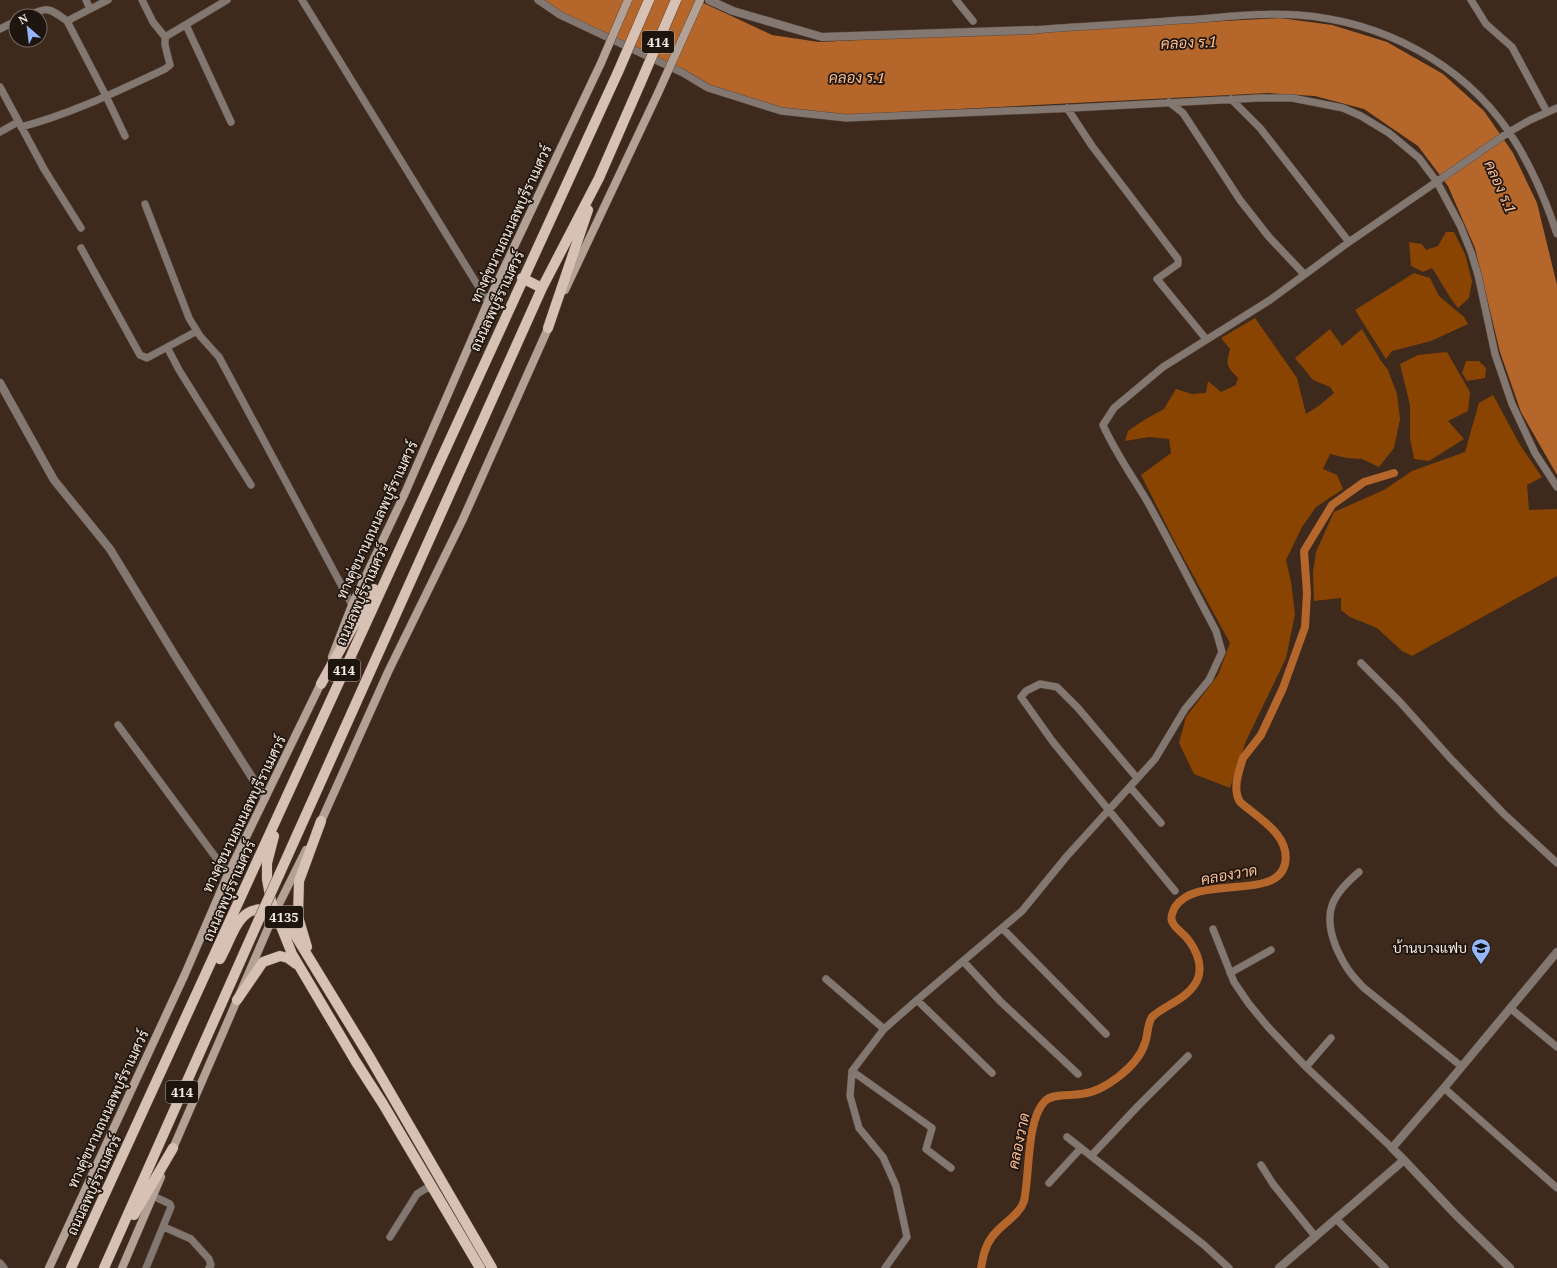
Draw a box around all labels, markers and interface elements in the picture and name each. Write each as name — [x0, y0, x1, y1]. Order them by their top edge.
north arrow — [8, 8, 48, 48]
text: N — [16, 10, 31, 27]
road number: 414 — [642, 31, 674, 53]
water label: คลอง ร.1 — [1160, 31, 1218, 53]
water label: คลอง ร.1 — [829, 67, 885, 87]
street label: ทางคู่ขนานถนนลพบุรีราเมศวร์ — [467, 142, 555, 306]
water label: คลอง ร.1 — [1480, 157, 1522, 217]
street label: ถนนลพบุรีราเมศวร์ — [466, 248, 528, 354]
street label: ทางคู่ขนานถนนลพบุรีราเมศวร์ — [333, 438, 421, 602]
street label: ถนนลพบุรีราเมศวร์ — [332, 542, 392, 648]
road number: 414 — [328, 659, 360, 681]
street label: ทางคู่ขนานถนนลพบุรีราเมศวร์ — [199, 733, 289, 895]
street label: ถนนลพบุรีราเมศวร์ — [199, 838, 259, 944]
water label: คลองวาด — [1199, 859, 1259, 889]
road number: 4135 — [265, 906, 303, 928]
school or university icon: บ้านบางแฟบ — [1470, 937, 1492, 965]
place label: บ้านบางแฟบ — [1393, 938, 1467, 957]
street label: ทางคู่ขนานถนนลพบุรีราเมศวร์ — [64, 1027, 152, 1191]
road number: 414 — [166, 1081, 198, 1103]
water label: คลองวาด — [1002, 1111, 1034, 1171]
street label: ถนนลพบุรีราเมศวร์ — [63, 1132, 125, 1238]

